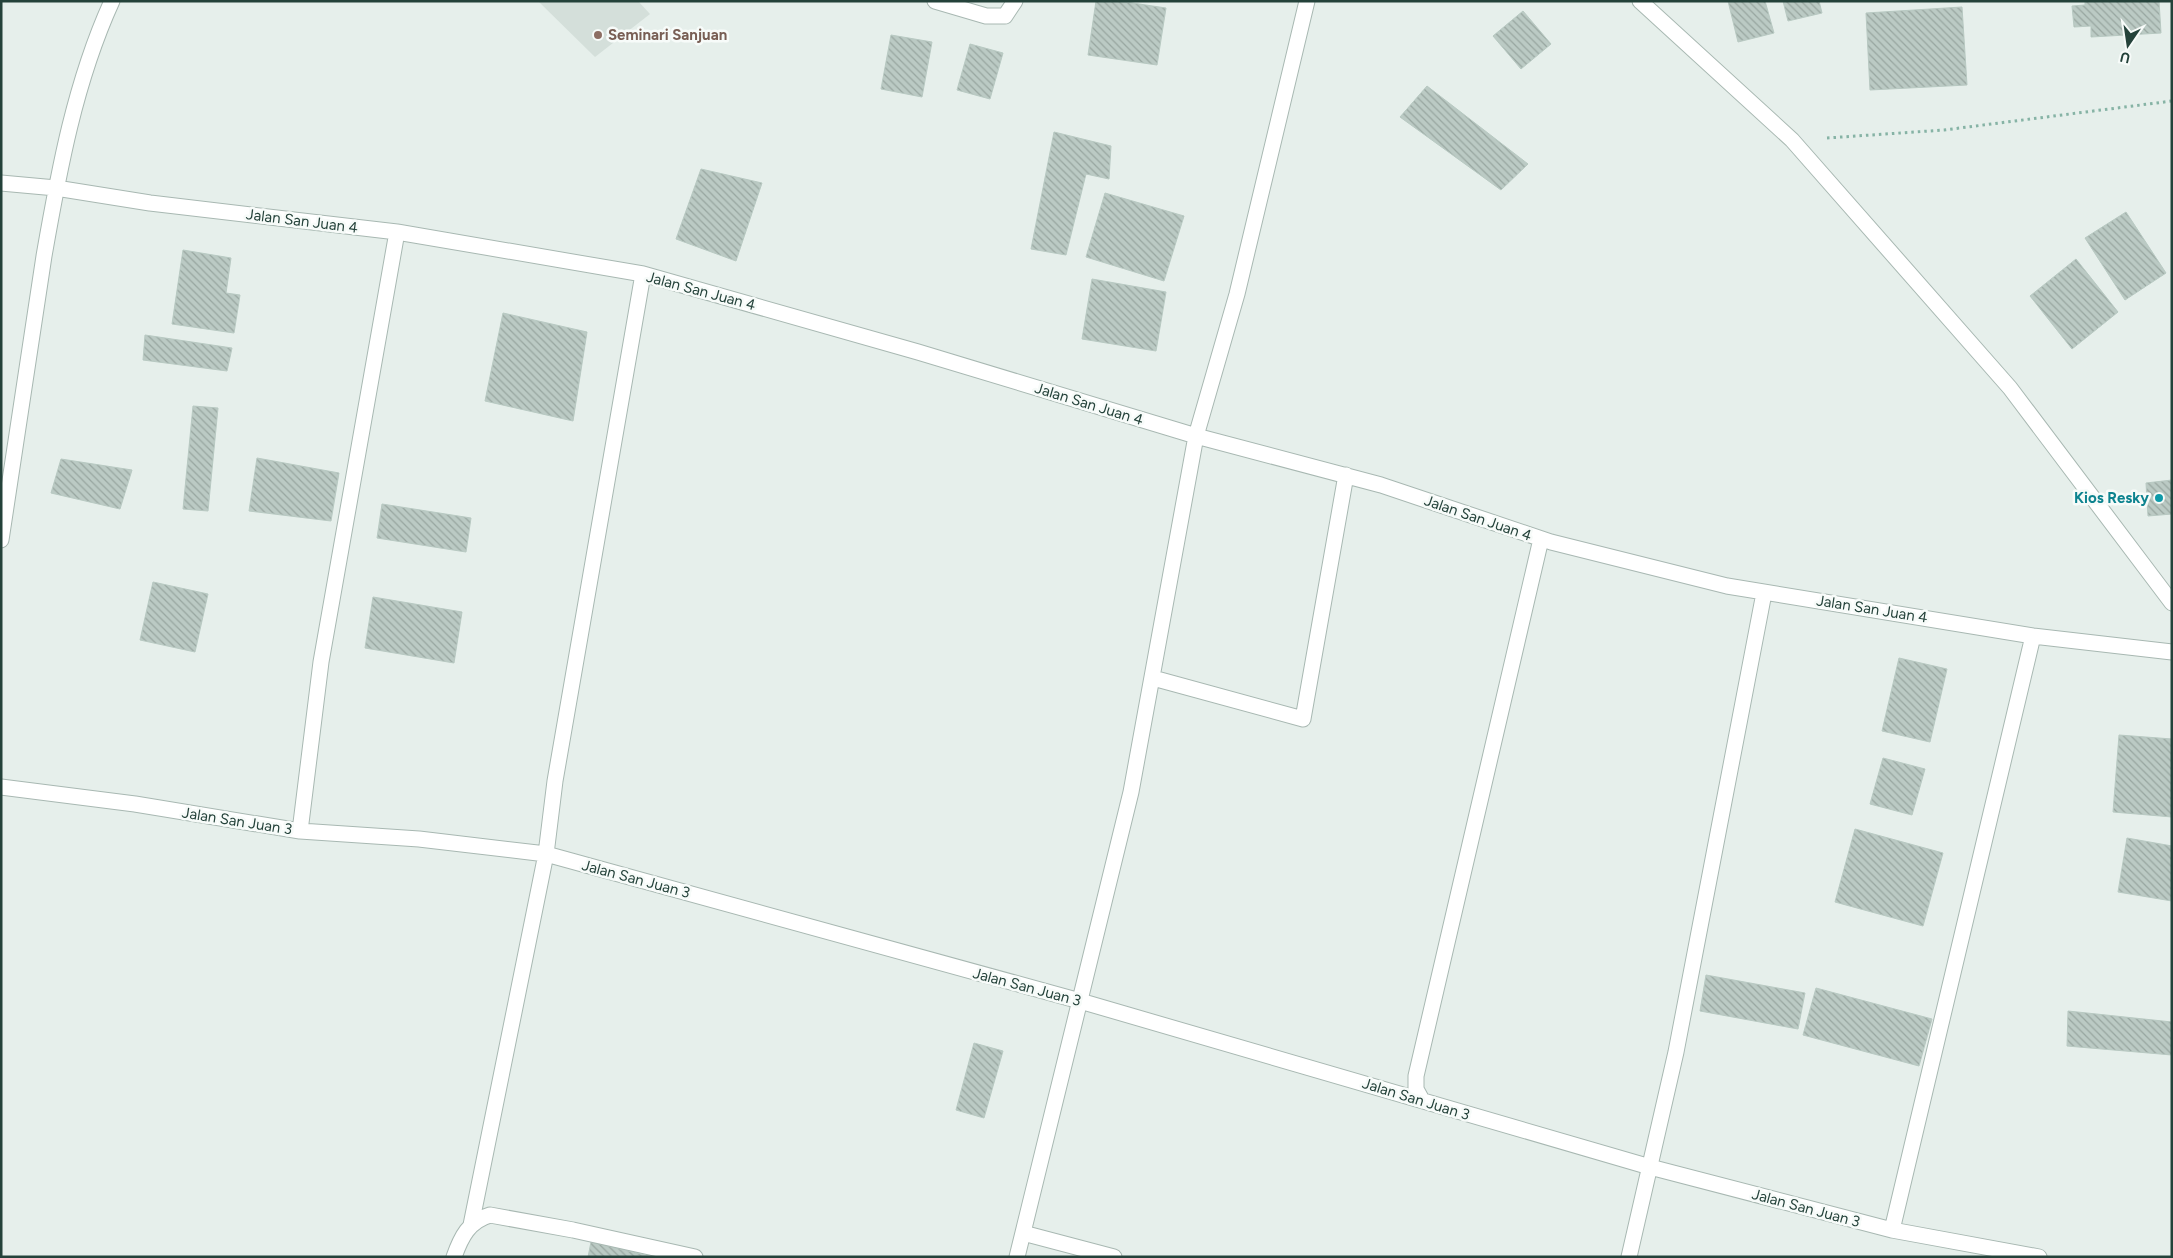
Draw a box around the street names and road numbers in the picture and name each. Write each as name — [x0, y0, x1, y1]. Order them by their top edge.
street label: Jalan San Juan 4 — [245, 205, 359, 237]
street label: Jalan San Juan 4 — [644, 268, 758, 314]
street label: Jalan San Juan 4 — [1033, 379, 1145, 429]
street label: Jalan San Juan 4 — [1422, 491, 1534, 545]
street label: Jalan San Juan 4 — [1815, 591, 1929, 627]
street label: Jalan San Juan 3 — [181, 803, 293, 839]
street label: Jalan San Juan 3 — [580, 856, 692, 902]
street label: Jalan San Juan 3 — [971, 964, 1083, 1010]
street label: Jalan San Juan 3 — [1360, 1074, 1472, 1124]
street label: Jalan San Juan 3 — [1750, 1185, 1862, 1231]

